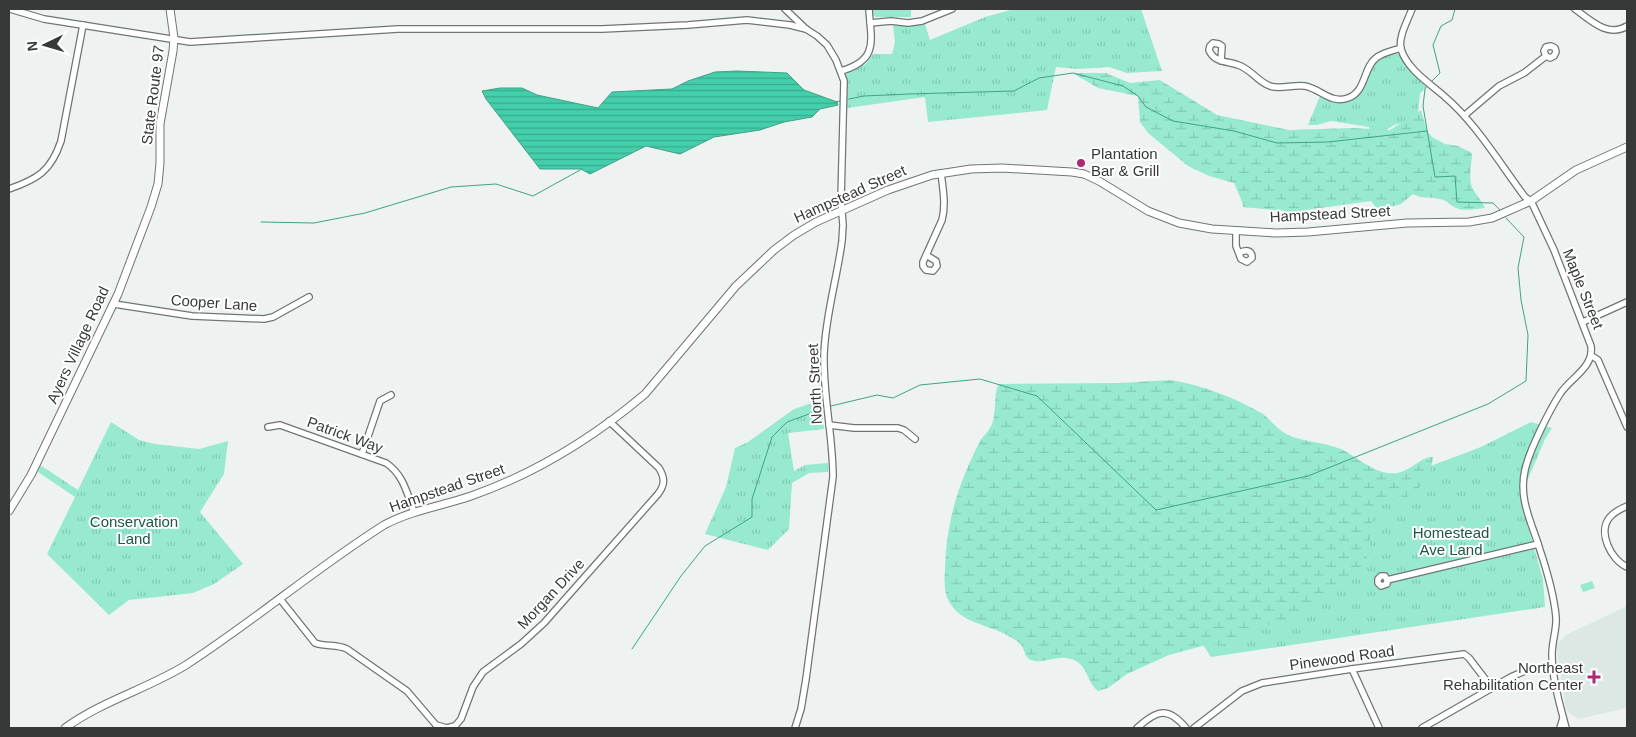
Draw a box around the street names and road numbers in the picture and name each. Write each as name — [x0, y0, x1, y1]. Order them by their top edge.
street label: State Route 97 — [138, 44, 167, 146]
street label: Hampstead Street — [791, 161, 909, 226]
street label: Hampstead Street — [1269, 202, 1392, 225]
street label: Maple Street — [1560, 246, 1608, 332]
street label: Ayers Village Road — [43, 284, 112, 406]
street label: Cooper Lane — [170, 291, 258, 314]
street label: North Street — [804, 342, 825, 425]
street label: Patrick Way — [305, 413, 386, 456]
street label: Hampstead Street — [387, 460, 508, 515]
street label: Morgan Drive — [514, 555, 588, 632]
street label: Pinewood Road — [1288, 642, 1396, 673]

